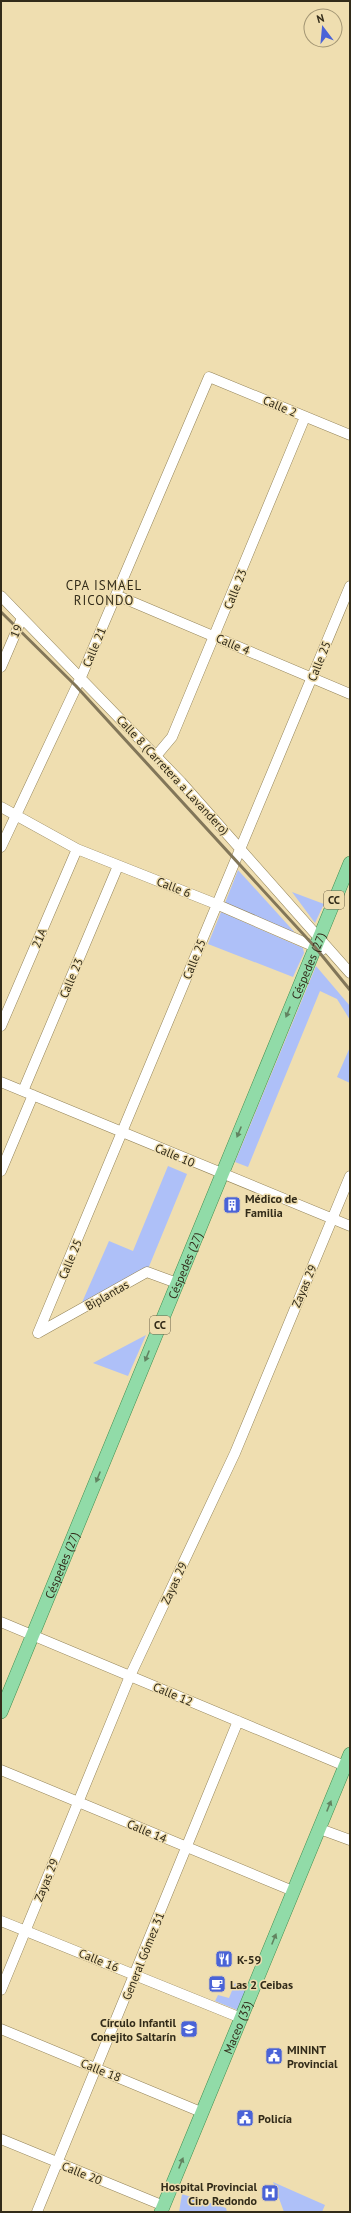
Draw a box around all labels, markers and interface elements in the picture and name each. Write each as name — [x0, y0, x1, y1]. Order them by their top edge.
north arrow — [303, 8, 343, 48]
text: N — [315, 11, 326, 26]
street label: Calle 2 — [261, 392, 299, 420]
street label: Calle 23 — [220, 567, 250, 611]
district label: CPA ISMAEL RICONDO — [66, 577, 142, 609]
street label: 19 — [7, 622, 25, 640]
street label: Calle 21 — [79, 625, 109, 669]
street label: Calle 4 — [214, 630, 253, 658]
street label: Calle 25 — [304, 639, 334, 683]
street label: Calle 8 (Carretera a Lavandero) — [114, 712, 232, 838]
street label: Calle 6 — [155, 874, 193, 900]
road number: CC — [324, 891, 344, 909]
street label: 21A — [28, 926, 50, 950]
street label: Céspedes (27) — [287, 930, 328, 1001]
street label: Calle 25 — [179, 937, 209, 981]
street label: Calle 23 — [56, 956, 86, 1000]
one-way arrow — [285, 1007, 291, 1019]
one-way arrow — [236, 1127, 242, 1138]
street label: Calle 10 — [153, 1140, 198, 1170]
place label: Médico de Familia — [245, 1191, 297, 1220]
building icon: Médico de Familia — [222, 1195, 242, 1215]
street label: Céspedes (27) — [164, 1230, 205, 1301]
street label: Calle 25 — [55, 1237, 85, 1281]
street label: Zayas 29 — [288, 1262, 320, 1310]
street label: Biplantas — [83, 1277, 131, 1313]
road number: CC — [150, 1316, 170, 1334]
one-way arrow — [144, 1351, 150, 1362]
one-way arrow — [94, 1471, 100, 1483]
street label: Céspedes (27) — [41, 1529, 82, 1601]
street label: Zayas 29 — [158, 1559, 190, 1607]
street label: Calle 12 — [151, 1679, 195, 1709]
one-way arrow — [326, 1800, 332, 1812]
street label: Calle 14 — [125, 1816, 170, 1846]
street label: Zayas 29 — [31, 1856, 61, 1904]
street label: General Gómez 31 — [119, 1910, 167, 2002]
one-way arrow — [271, 1933, 277, 1945]
street label: Calle 16 — [77, 1945, 121, 1975]
restaurant icon: K-59 — [214, 1949, 234, 1969]
place label: K-59 — [237, 1952, 262, 1967]
cafe icon: Las 2 Ceibas — [207, 1974, 227, 1994]
place label: Las 2 Ceibas — [230, 1977, 293, 1992]
street label: Maceo (33) — [220, 1998, 255, 2056]
place label: Círculo Infantil Conejito Saltarín — [91, 2015, 176, 2044]
school or university icon: Círculo Infantil Conejito Saltarín — [179, 2019, 199, 2039]
place label: MININT Provincial — [287, 2042, 338, 2071]
public building icon: MININT Provincial — [264, 2046, 284, 2066]
street label: Calle 18 — [79, 2055, 123, 2085]
public building icon: Policía — [235, 2108, 255, 2128]
place label: Policía — [258, 2111, 292, 2126]
one-way arrow — [178, 2157, 184, 2168]
street label: Calle 20 — [60, 2158, 105, 2188]
place label: Hospital Provincial Ciro Redondo — [161, 2179, 258, 2208]
hospital icon: Hospital Provincial Ciro Redondo — [260, 2183, 280, 2203]

